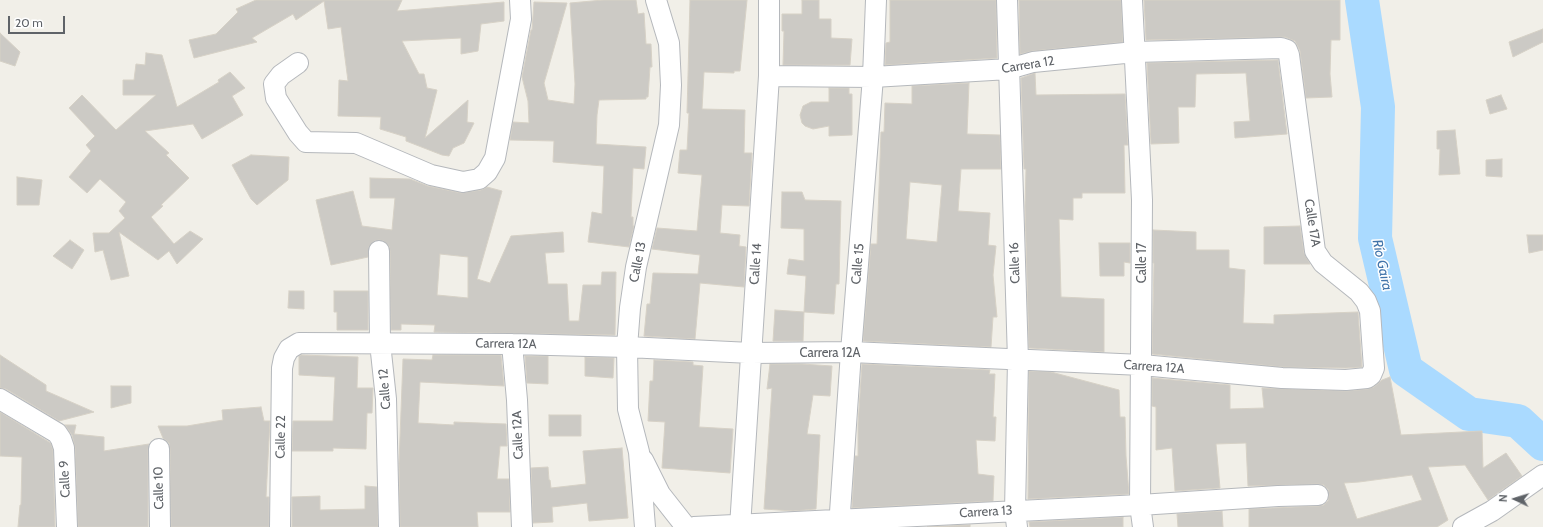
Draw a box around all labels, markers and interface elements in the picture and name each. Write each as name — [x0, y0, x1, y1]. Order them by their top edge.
scale bar — [10, 8, 67, 34]
text: 20 m — [15, 15, 43, 30]
street label: Carrera 12 — [1001, 53, 1055, 77]
street label: Calle 17A — [1301, 198, 1323, 248]
water label: Río Gaira — [1368, 238, 1396, 292]
street label: Calle 13 — [626, 240, 650, 284]
street label: Calle 16 — [1006, 242, 1024, 284]
street label: Calle 14 — [747, 243, 765, 285]
street label: Calle 15 — [848, 243, 868, 285]
street label: Calle 17 — [1134, 243, 1150, 283]
street label: Carrera 12A — [475, 336, 537, 352]
street label: Carrera 12A — [799, 345, 861, 361]
street label: Carrera 12A — [1123, 357, 1185, 377]
street label: Calle 12 — [376, 368, 394, 410]
street label: Calle 12A — [509, 410, 527, 460]
street label: Calle 22 — [273, 415, 289, 459]
street label: Calle 9 — [56, 460, 74, 498]
street label: Calle 10 — [151, 466, 167, 510]
north arrow — [1495, 479, 1535, 519]
text: N — [1496, 494, 1510, 503]
street label: Carrera 13 — [959, 503, 1013, 521]

